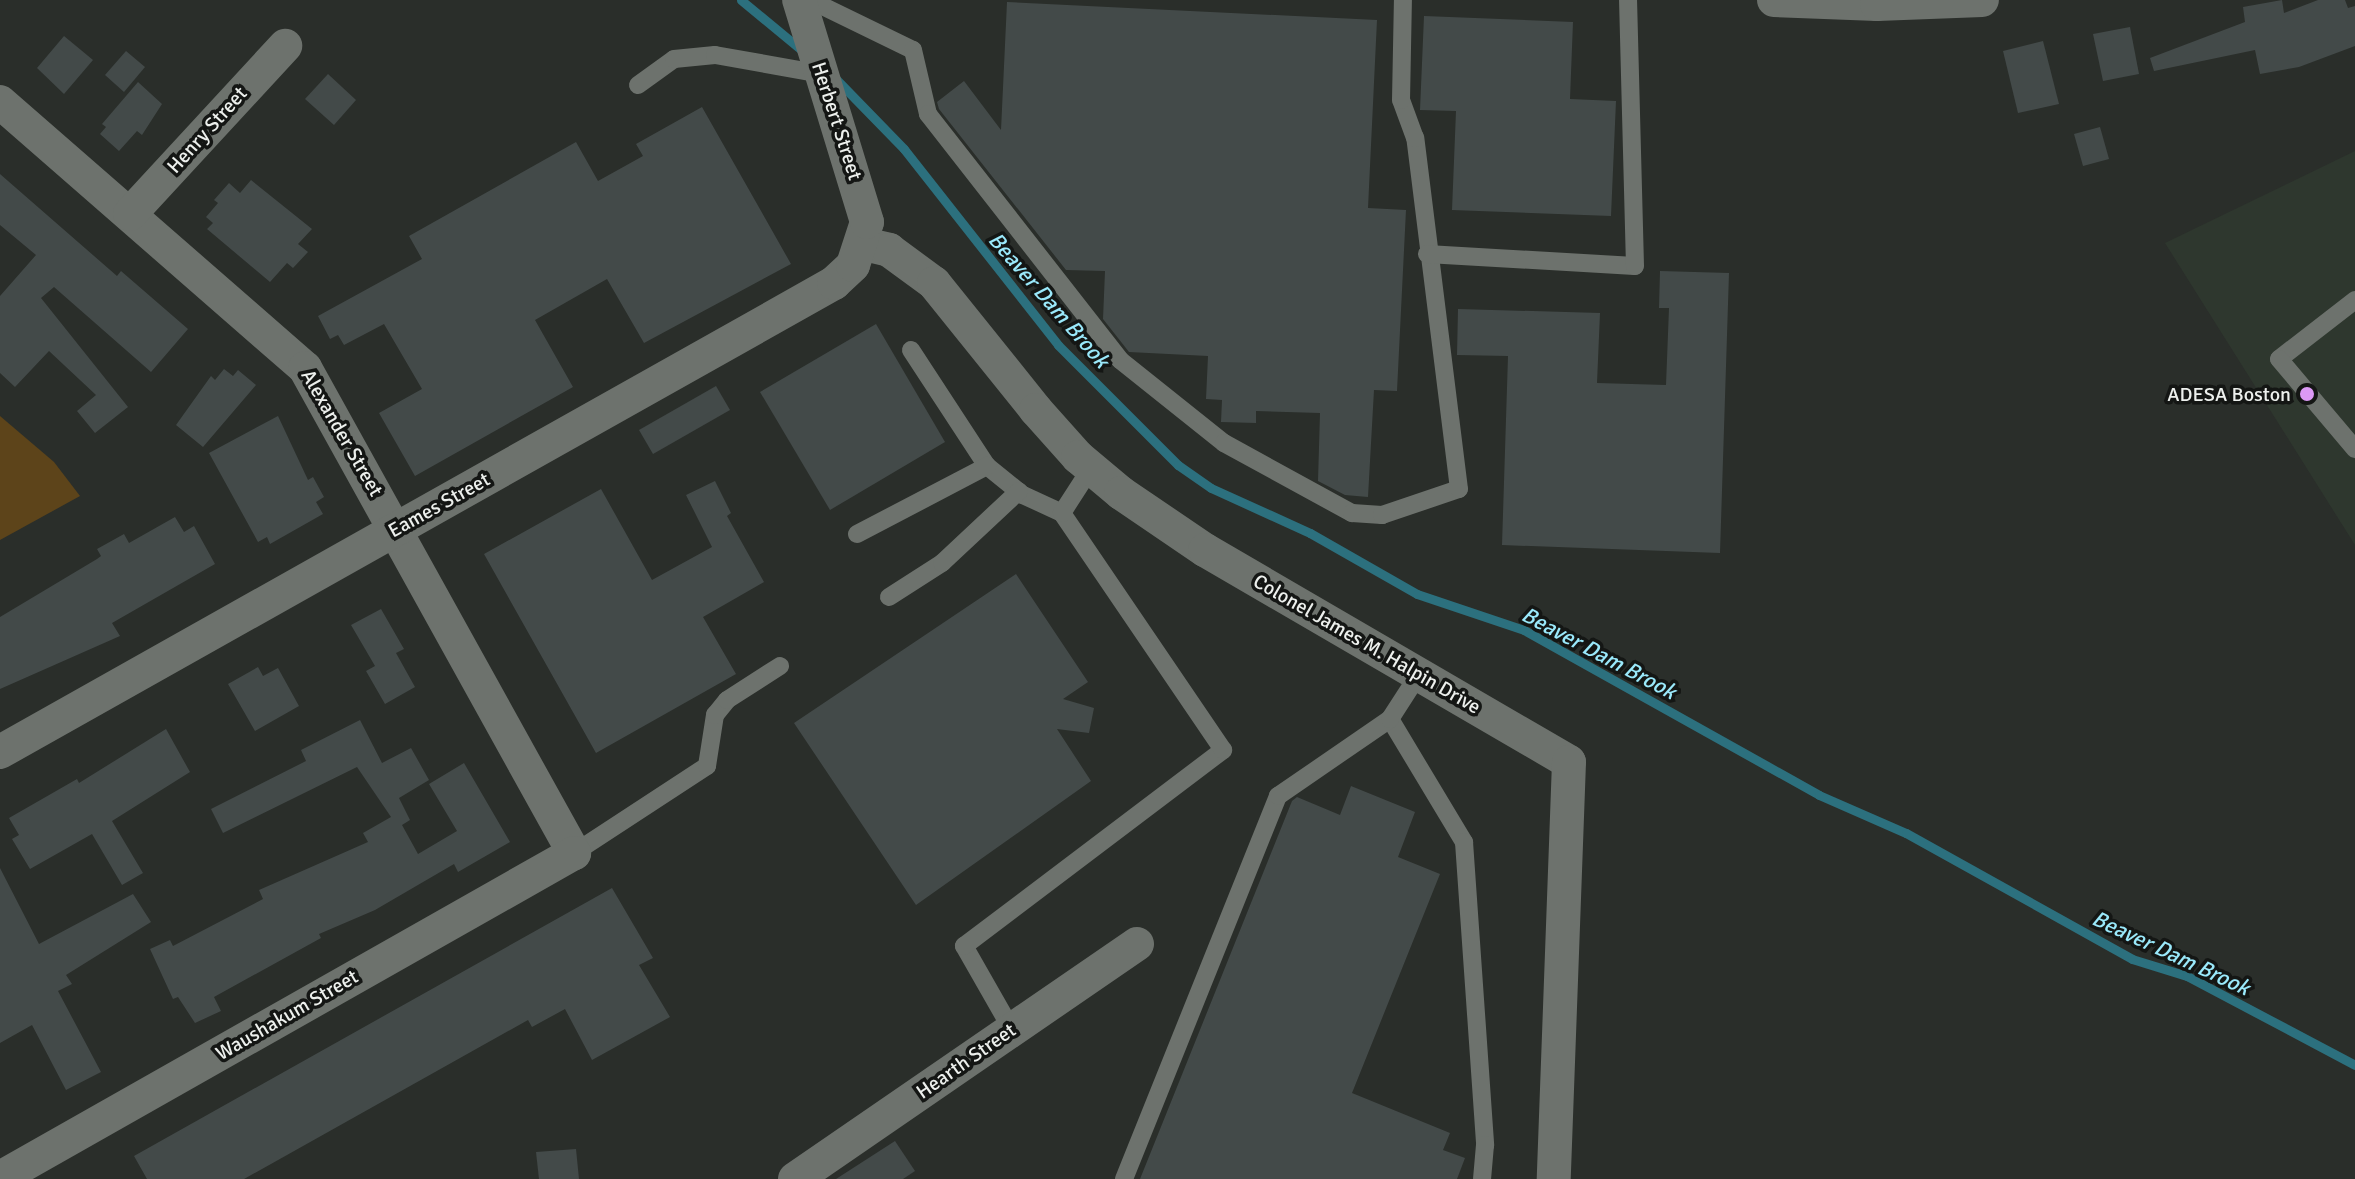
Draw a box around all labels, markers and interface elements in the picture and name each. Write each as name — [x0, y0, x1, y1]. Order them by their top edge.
street label: Herbert Street — [807, 59, 867, 183]
street label: Henry Street — [162, 82, 252, 178]
water label: Beaver Dam Brook — [983, 227, 1115, 373]
street label: Alexander Street — [296, 365, 388, 501]
place label: ADESA Boston — [2167, 382, 2291, 406]
marker: ADESA Boston — [2298, 385, 2316, 403]
street label: Eames Street — [384, 467, 494, 543]
street label: Colonel James M. Halpin Drive — [1249, 569, 1485, 719]
water label: Beaver Dam Brook — [1517, 601, 1681, 705]
water label: Beaver Dam Brook — [2088, 905, 2254, 1001]
street label: Waushakum Street — [212, 965, 362, 1065]
street label: Hearth Street — [912, 1018, 1020, 1104]

